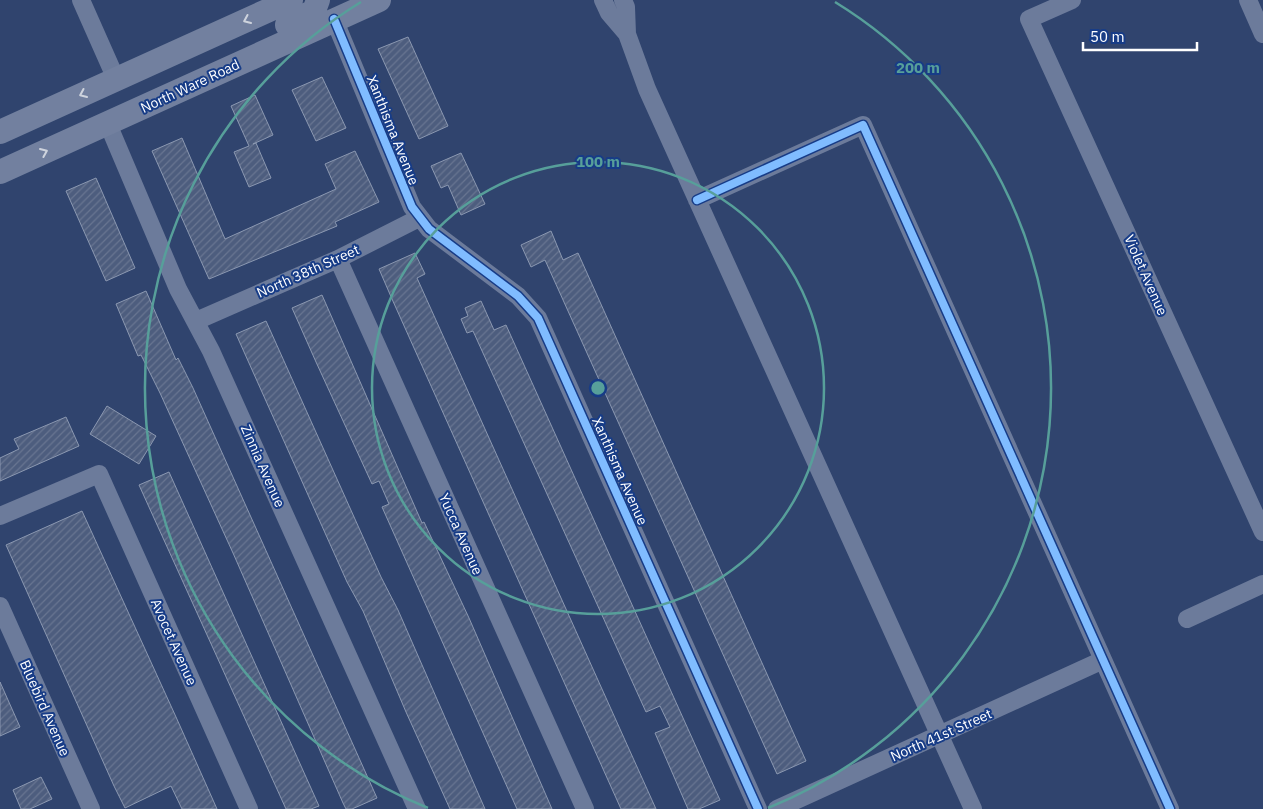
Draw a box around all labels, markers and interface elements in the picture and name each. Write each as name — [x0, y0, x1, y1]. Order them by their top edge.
one-way arrow — [243, 14, 252, 24]
scale bar — [1083, 20, 1197, 52]
text: 50 m — [1090, 27, 1125, 46]
street label: North Ware Road — [138, 55, 242, 117]
text: 200 m — [896, 58, 940, 77]
street label: Xanthisma Avenue — [363, 72, 423, 188]
one-way arrow — [79, 88, 88, 98]
one-way arrow — [39, 147, 48, 158]
text: 100 m — [576, 152, 620, 171]
street label: Violet Avenue — [1120, 232, 1172, 318]
street label: North 38th Street — [254, 240, 362, 302]
centre of rings — [589, 379, 607, 397]
street label: Xanthisma Avenue — [588, 414, 652, 528]
street label: Zinnia Avenue — [237, 422, 289, 510]
street label: Yucca Avenue — [435, 490, 487, 578]
street label: Avocet Avenue — [147, 596, 201, 688]
street label: Bluebird Avenue — [16, 657, 74, 759]
street label: North 41st Street — [887, 705, 995, 765]

